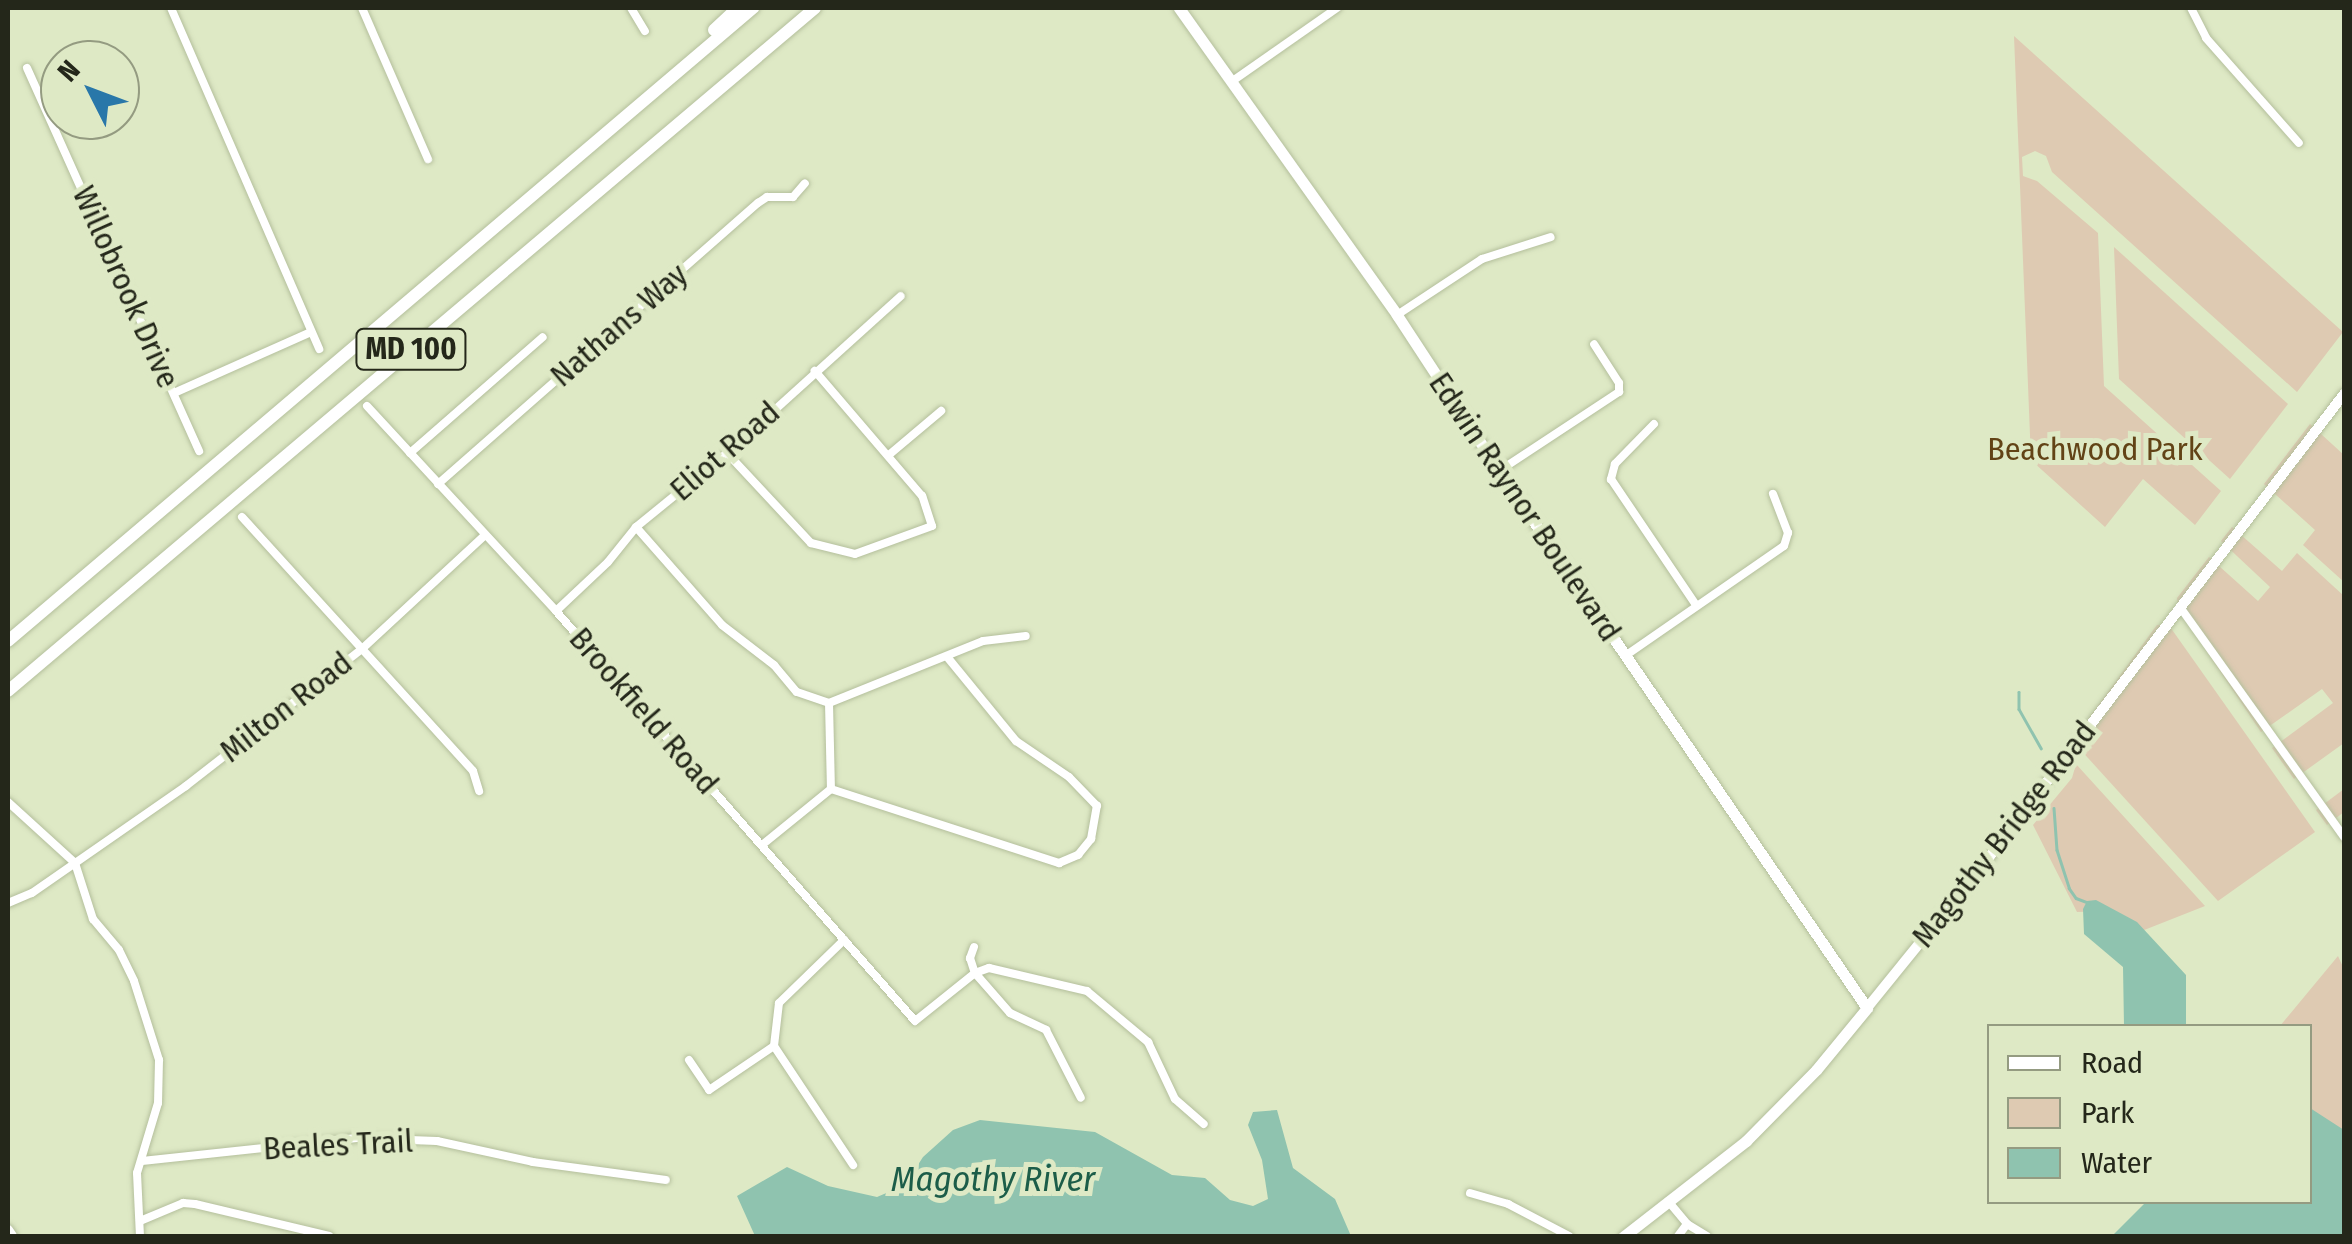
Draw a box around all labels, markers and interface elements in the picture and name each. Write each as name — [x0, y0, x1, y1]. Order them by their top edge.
north arrow — [40, 40, 140, 140]
text: N — [51, 54, 87, 88]
street label: Willobrook Drive — [64, 180, 188, 394]
street label: Nathans Way — [543, 255, 695, 395]
road number: MD 100 — [354, 324, 468, 374]
street label: Edwin Raynor Boulevard — [1421, 365, 1629, 649]
street label: Eliot Road — [662, 393, 788, 509]
park label: Beachwood Park — [1987, 430, 2203, 468]
street label: Brookfield Road — [561, 620, 727, 802]
street label: Milton Road — [212, 644, 360, 770]
street label: Magothy Bridge Road — [1904, 713, 2104, 955]
legend — [1987, 1024, 2312, 1204]
text: Road — [2081, 1045, 2143, 1081]
text: Park — [2081, 1095, 2134, 1131]
street label: Beales Trail — [262, 1122, 414, 1168]
text: Water — [2081, 1145, 2152, 1181]
water label: Magothy River — [891, 1158, 1095, 1200]

